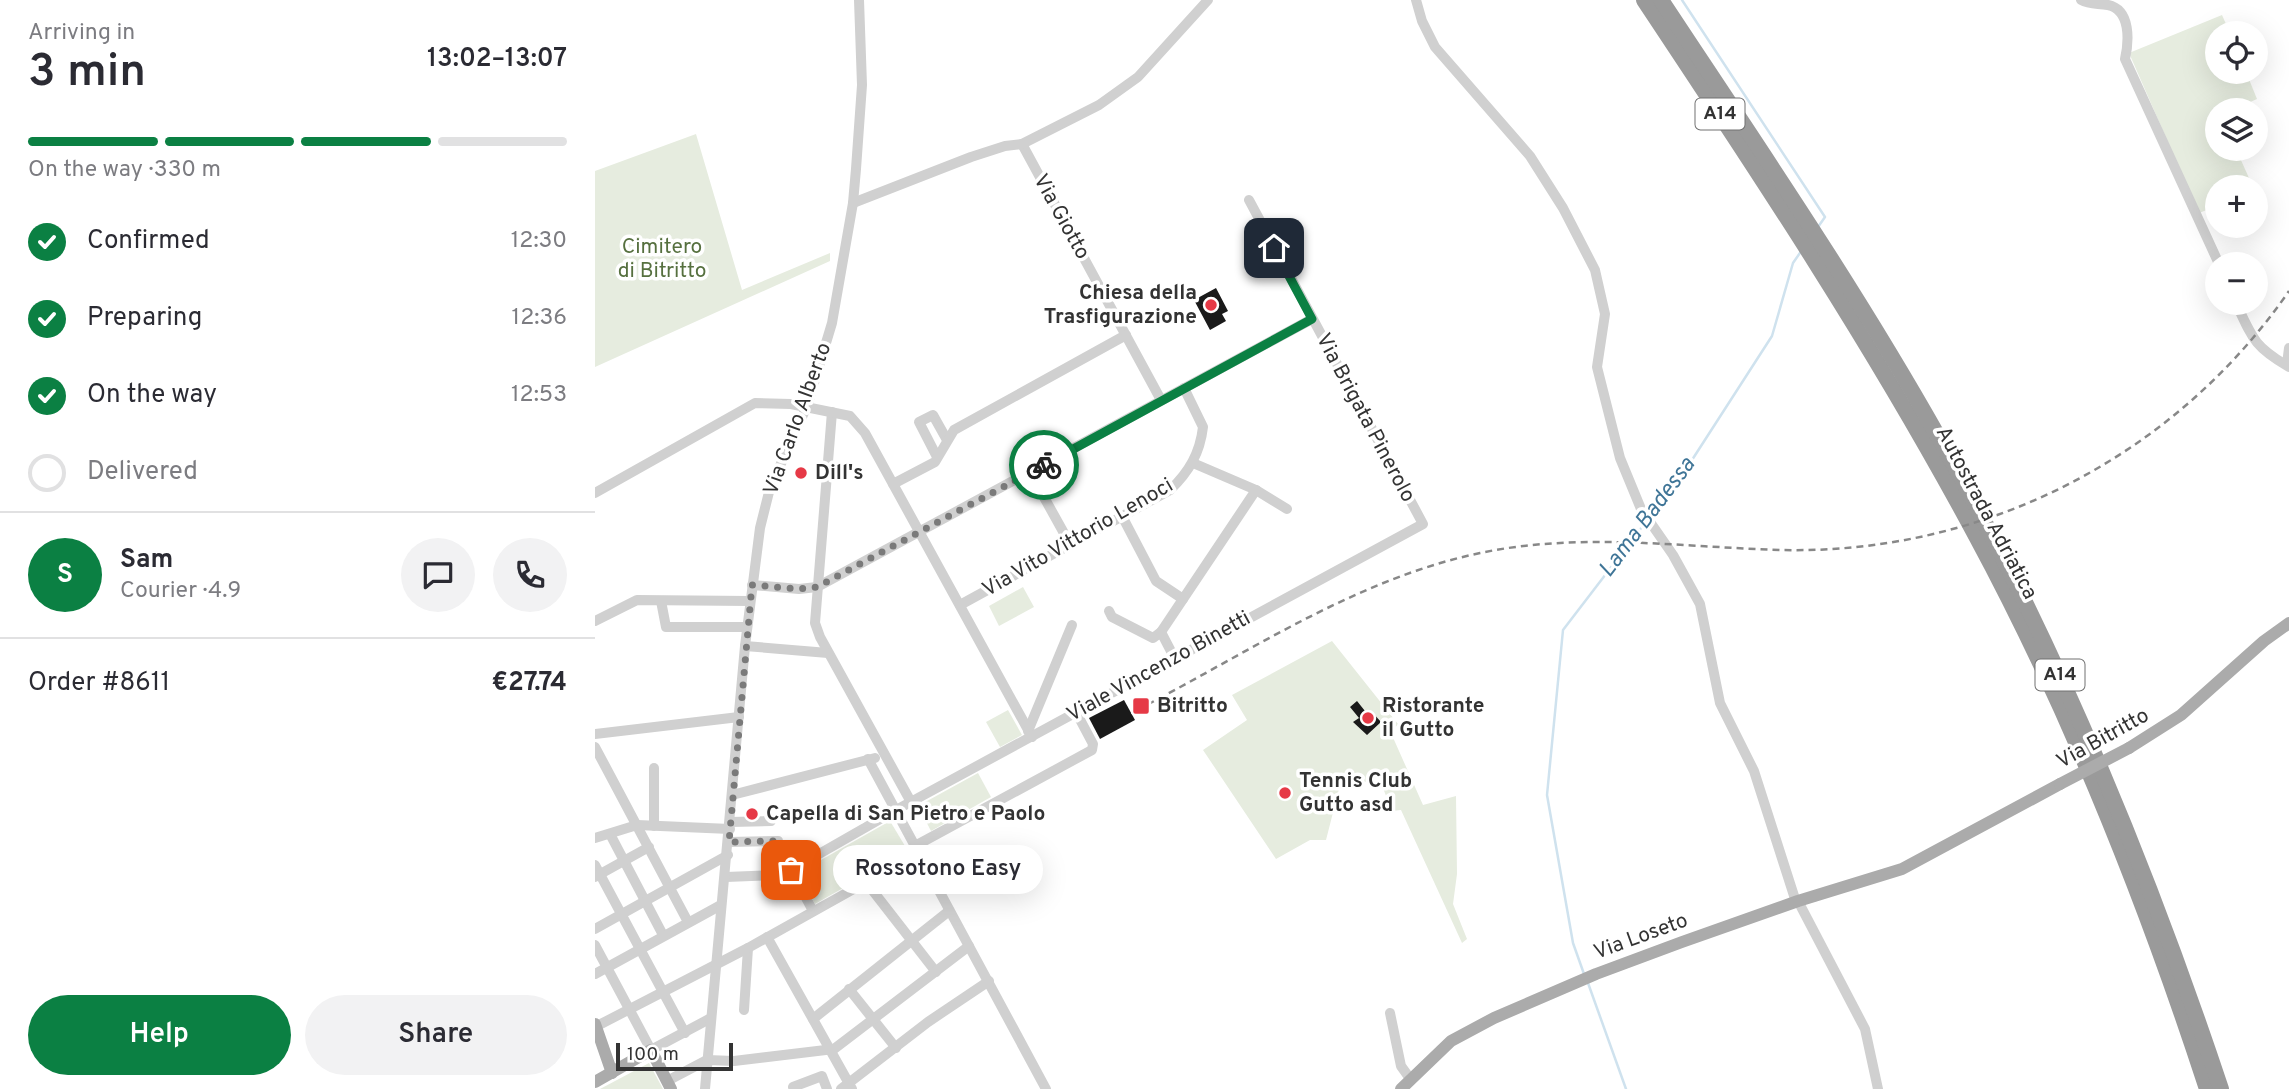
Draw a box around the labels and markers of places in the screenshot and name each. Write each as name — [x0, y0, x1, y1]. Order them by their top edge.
pin — [1244, 218, 1304, 278]
place label: Chiesa della Trasfigurazione — [1044, 280, 1197, 331]
marker: Chiesa della Trasfigurazione — [1203, 297, 1219, 313]
place label: Dill's — [815, 460, 864, 487]
marker: Dill's — [793, 465, 809, 481]
place label: Bitritto — [1157, 693, 1228, 720]
place label: Ristorante il Gutto — [1382, 693, 1485, 744]
marker: Bitritto — [1131, 696, 1151, 716]
marker: Ristorante il Gutto — [1360, 710, 1376, 726]
place label: Tennis Club Gutto asd — [1299, 768, 1412, 819]
marker: Tennis Club Gutto asd — [1277, 785, 1293, 801]
place label: Capella di San Pietro e Paolo — [766, 801, 1045, 828]
marker: Capella di San Pietro e Paolo — [744, 806, 760, 822]
pin — [761, 840, 821, 900]
callout: Rossotono Easy — [833, 846, 1043, 894]

